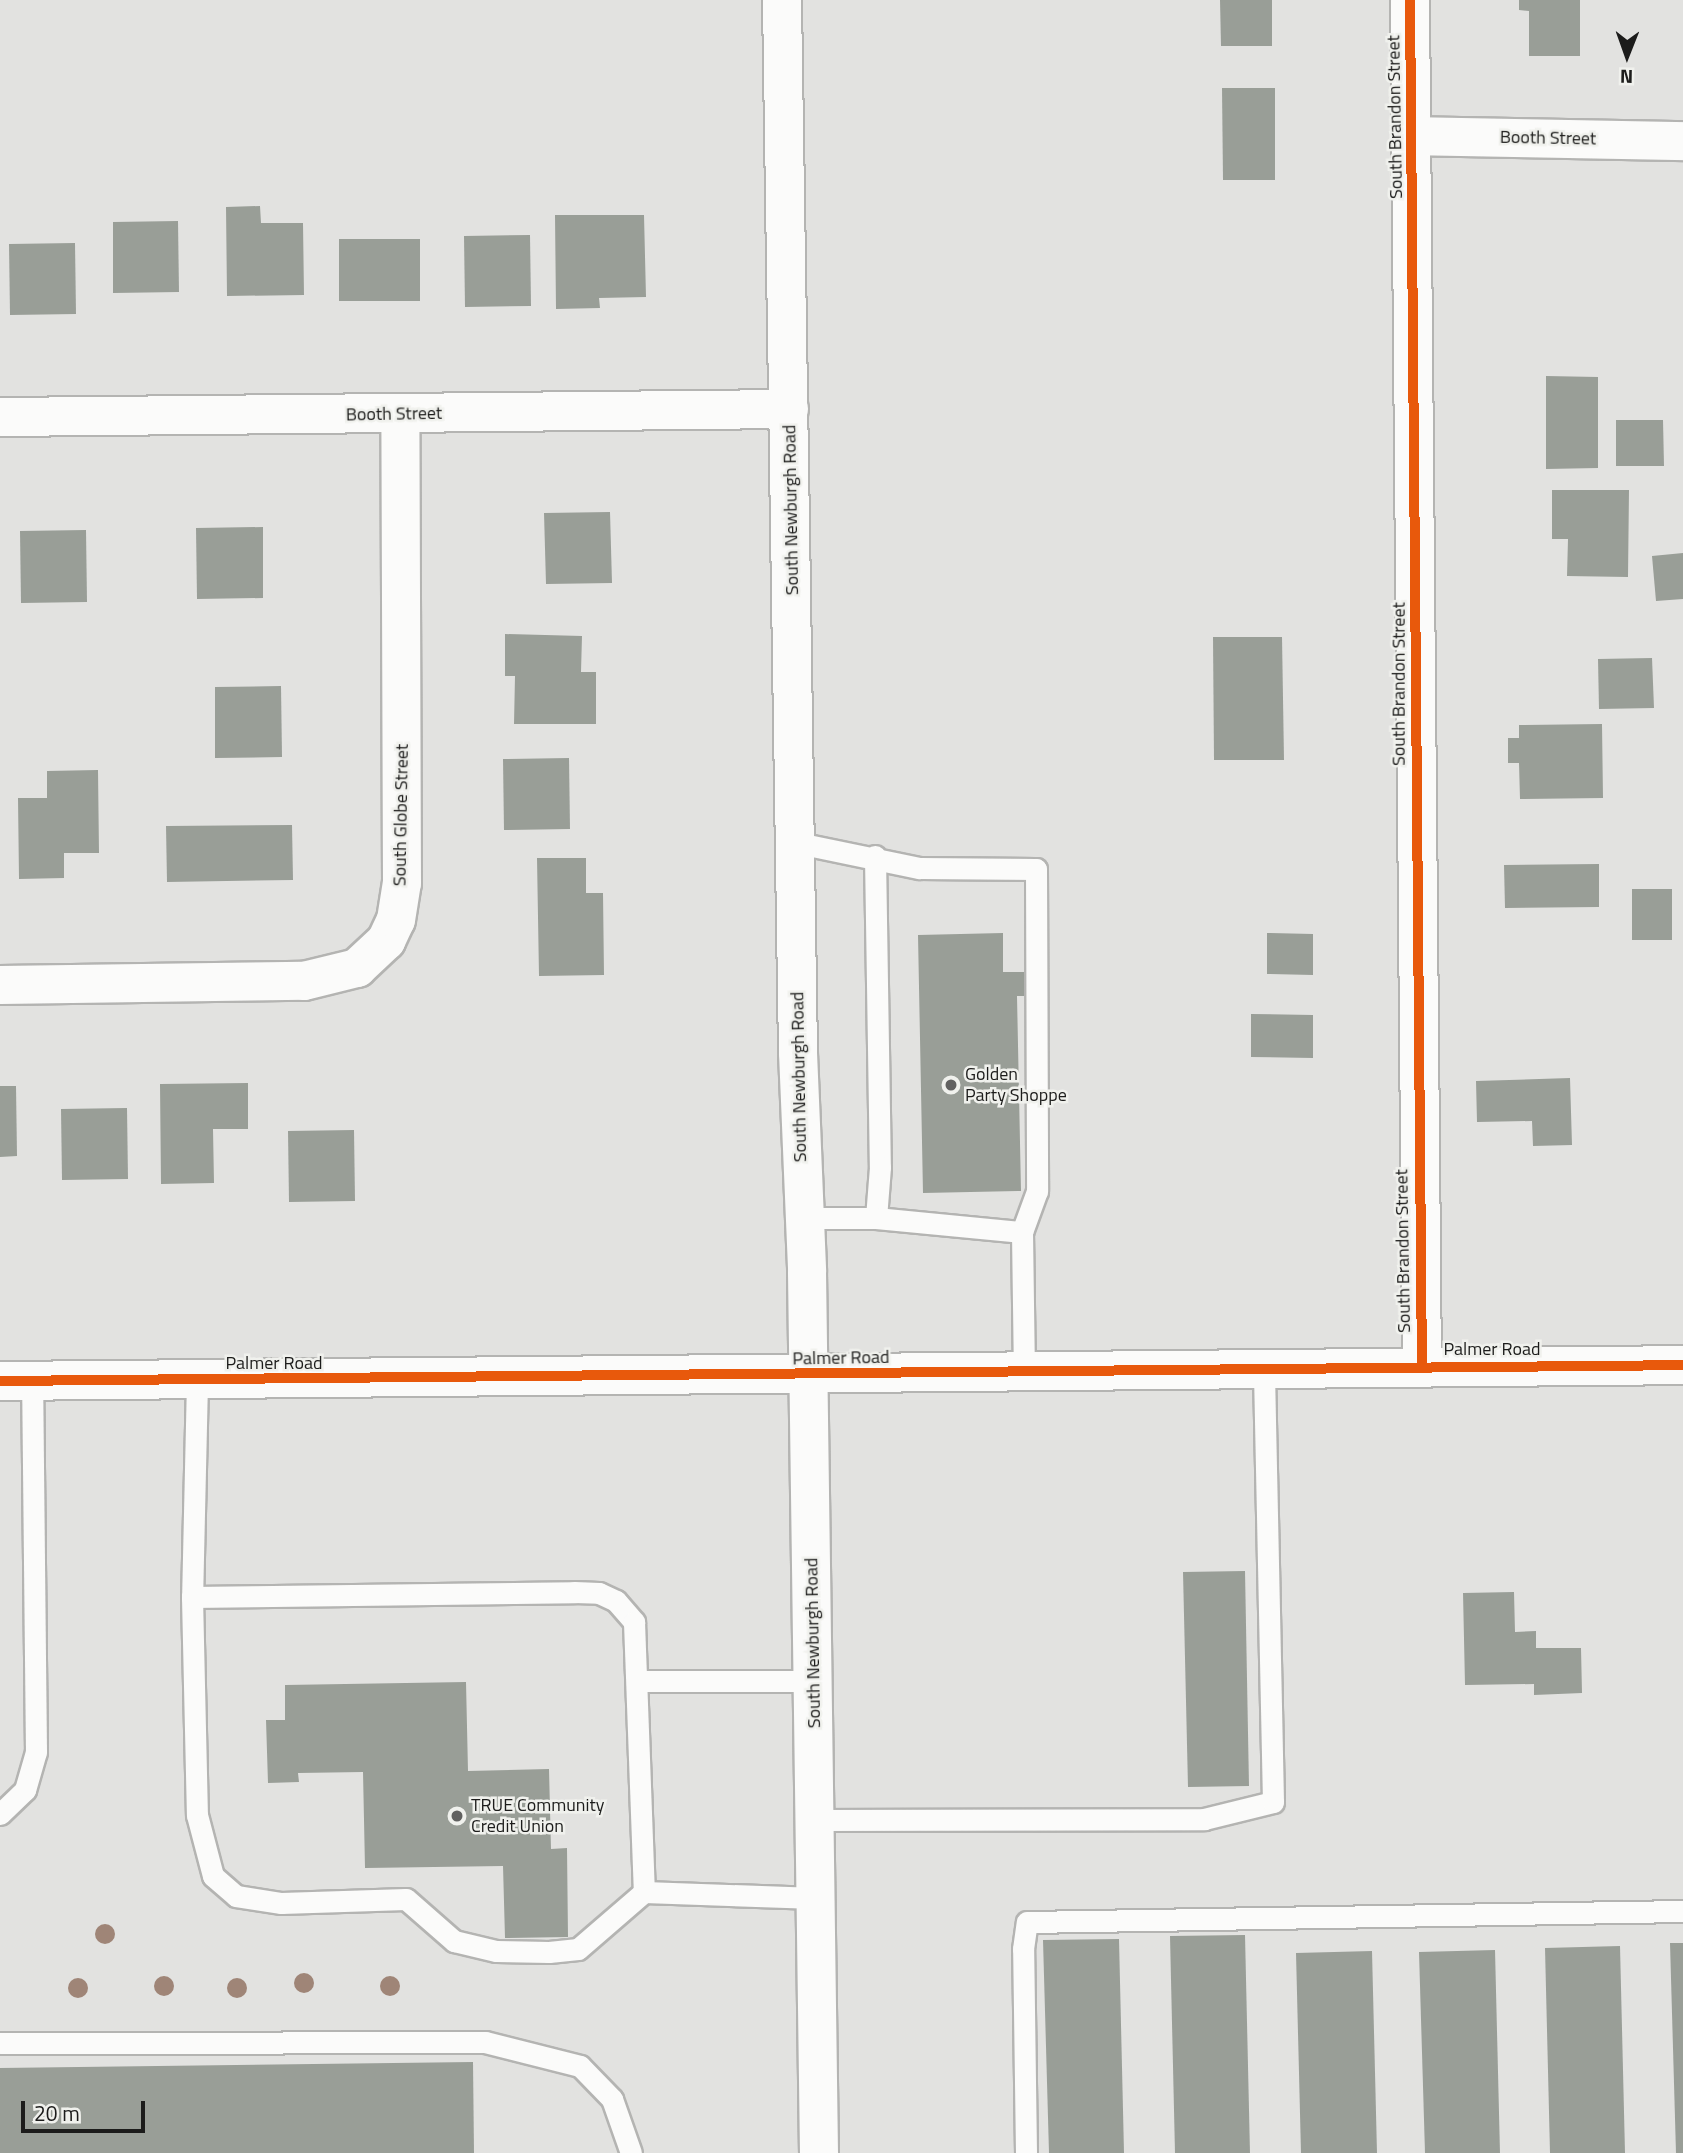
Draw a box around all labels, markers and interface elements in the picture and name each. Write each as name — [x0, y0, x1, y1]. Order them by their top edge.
north arrow — [1592, 21, 1662, 91]
street label: South Brandon Street — [1383, 35, 1407, 199]
text: N — [1620, 63, 1633, 92]
street label: Booth Street — [1500, 126, 1596, 150]
street label: Booth Street — [346, 402, 442, 426]
street label: South Newburgh Road — [779, 425, 803, 595]
street label: South Brandon Street — [1388, 602, 1410, 766]
street label: South Globe Street — [389, 744, 413, 886]
street label: South Newburgh Road — [787, 992, 811, 1162]
place label: Golden Party Shoppe — [965, 1064, 1067, 1106]
marker: Golden Party Shoppe — [943, 1077, 959, 1093]
street label: South Brandon Street — [1391, 1169, 1415, 1333]
street label: Palmer Road — [1443, 1338, 1541, 1360]
street label: Palmer Road — [792, 1346, 890, 1370]
street label: Palmer Road — [225, 1352, 323, 1374]
street label: South Newburgh Road — [801, 1558, 825, 1728]
place label: TRUE Community Credit Union — [471, 1795, 604, 1838]
marker: TRUE Community Credit Union — [449, 1808, 465, 1824]
scale bar — [24, 2086, 149, 2130]
text: 20 m — [34, 2097, 80, 2129]

